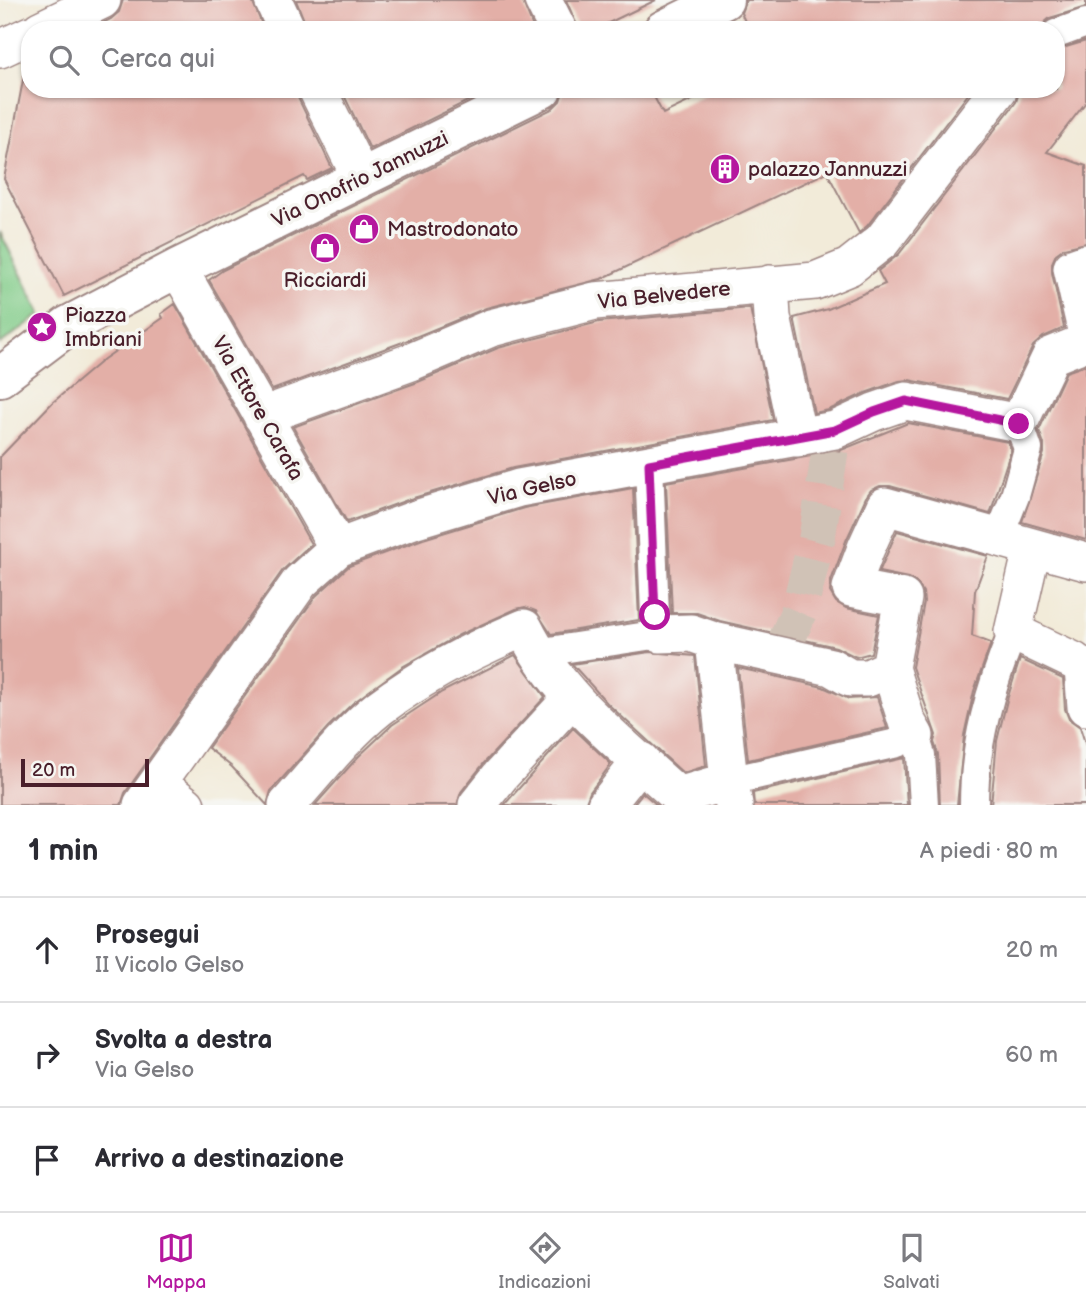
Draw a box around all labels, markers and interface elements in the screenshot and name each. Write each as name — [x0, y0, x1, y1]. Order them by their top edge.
search box — [21, 21, 1065, 98]
icon: search — [45, 41, 83, 79]
text: Cerca qui — [101, 44, 215, 75]
street label: Via Onofrio Jannuzzi — [268, 126, 453, 233]
building icon: palazzo Jannuzzi — [708, 152, 742, 186]
place label: palazzo Jannuzzi — [748, 157, 908, 182]
shop icon: Mastrodonato — [347, 212, 381, 246]
place label: Mastrodonato — [387, 217, 518, 242]
shop icon: Ricciardi — [308, 231, 342, 265]
place label: Ricciardi — [283, 268, 367, 293]
street label: Via Belvedere — [596, 276, 732, 315]
place label: Piazza Imbriani — [65, 303, 142, 352]
place icon: Piazza Imbriani — [25, 310, 59, 344]
street label: Via Ettore Carafa — [206, 332, 309, 485]
route end — [1003, 408, 1034, 439]
street label: Via Gelso — [485, 466, 579, 511]
route start — [639, 599, 670, 630]
scale bar — [21, 756, 149, 788]
text: 20 m — [32, 759, 75, 782]
text: 1 min — [28, 833, 98, 869]
text: A piedi · 80 m — [920, 837, 1058, 865]
text: Prosegui — [95, 920, 199, 951]
icon: ahead — [28, 931, 66, 969]
text: 20 m — [1006, 936, 1058, 964]
text: II Vicolo Gelso — [95, 951, 244, 979]
text: Svolta a destra — [95, 1025, 272, 1056]
icon: right — [28, 1036, 66, 1074]
text: 60 m — [1005, 1041, 1058, 1069]
text: Via Gelso — [95, 1056, 194, 1084]
icon: arrive — [28, 1141, 66, 1179]
text: Arrivo a destinazione — [95, 1144, 344, 1175]
tab: Mappa — [146, 1229, 206, 1294]
tab: Indicazioni — [499, 1229, 591, 1294]
tab: Salvati — [883, 1229, 940, 1294]

